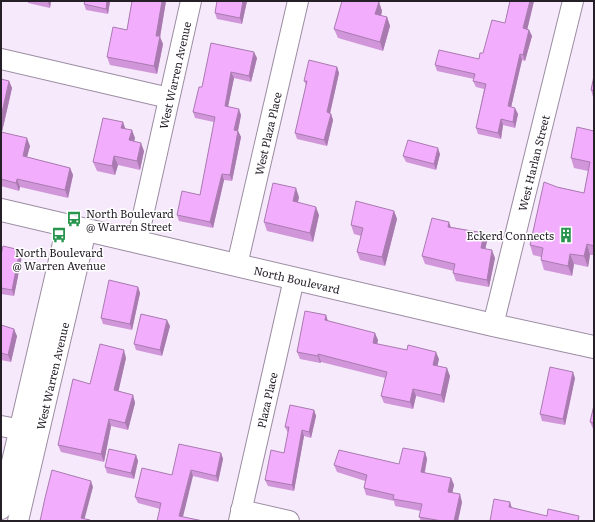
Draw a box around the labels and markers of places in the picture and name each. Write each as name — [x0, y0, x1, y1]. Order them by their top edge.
place label: North Boulevard @ Warren Street — [86, 205, 174, 234]
bus stop icon: North Boulevard @ Warren Street — [65, 210, 83, 228]
bus stop icon: North Boulevard @ Warren Avenue — [50, 226, 68, 244]
building icon: Eckerd Connects — [557, 226, 575, 244]
place label: Eckerd Connects — [467, 227, 554, 243]
place label: North Boulevard @ Warren Avenue — [12, 244, 106, 273]

